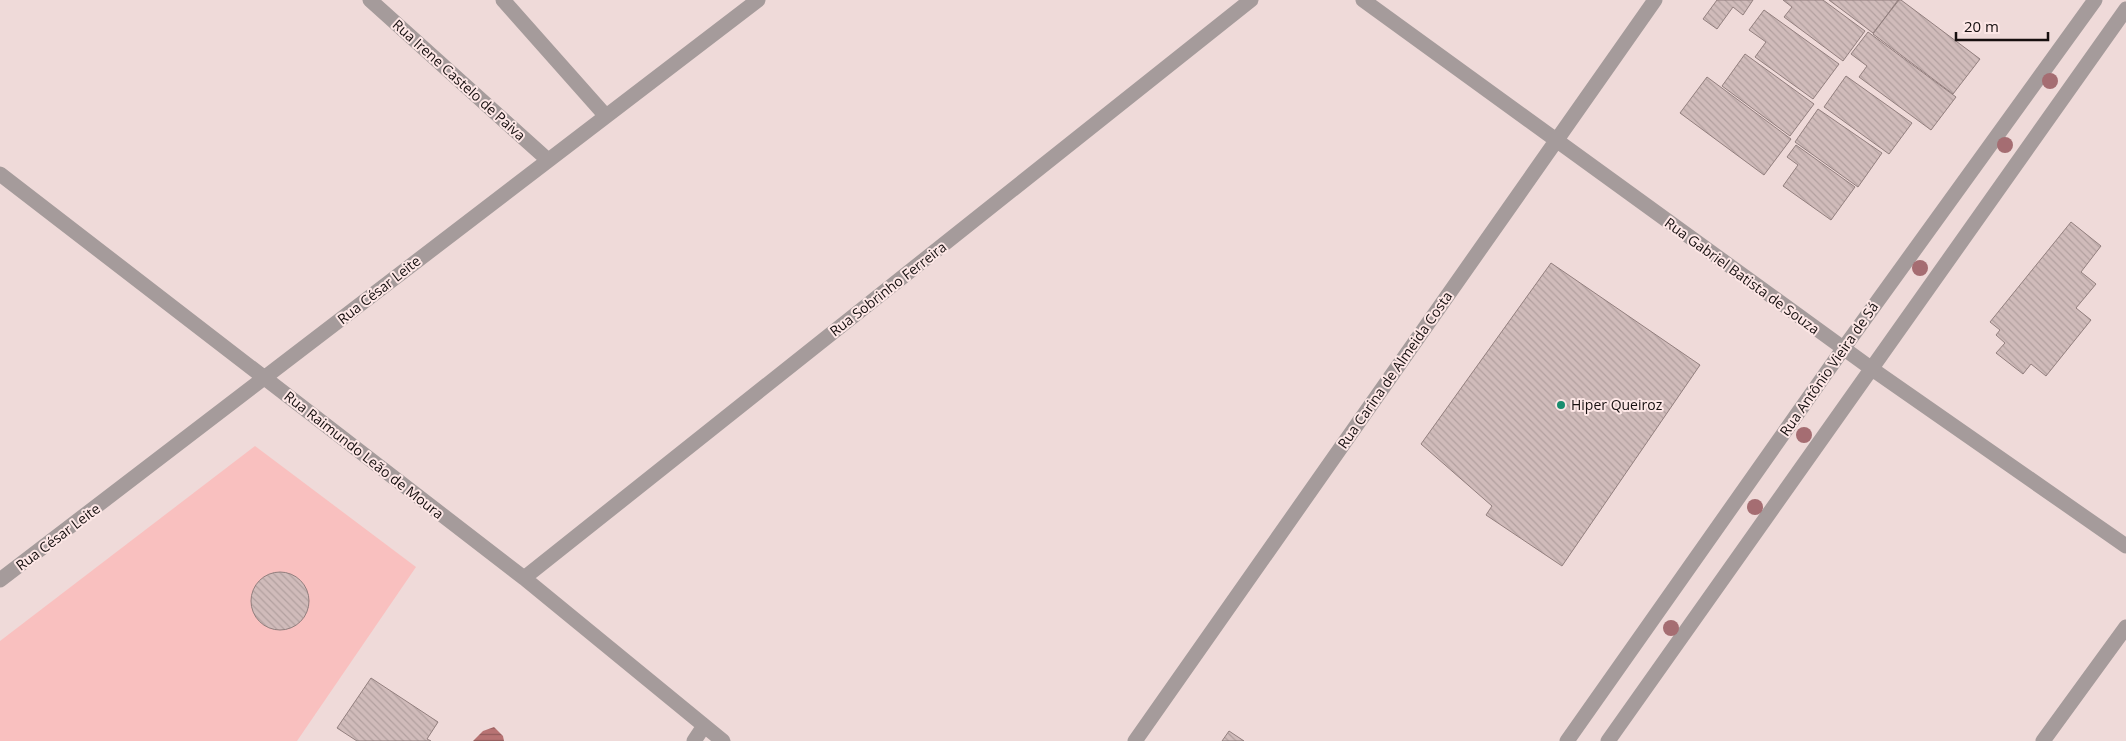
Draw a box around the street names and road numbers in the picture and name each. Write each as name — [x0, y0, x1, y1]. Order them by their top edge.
street label: Rua Irene Castelo de Paiva — [389, 15, 530, 144]
street label: Rua Gabriel Batista de Souza — [1661, 213, 1824, 338]
street label: Rua Sobrinho Ferreira — [825, 237, 950, 340]
street label: Rua César Leite — [333, 251, 424, 328]
street label: Rua Carina de Almeida Costa — [1333, 287, 1456, 452]
street label: Rua Antônio Vieira de Sá — [1775, 298, 1882, 440]
street label: Rua Raimundo Leão de Moura — [281, 386, 448, 523]
street label: Rua César Leite — [12, 499, 104, 574]

